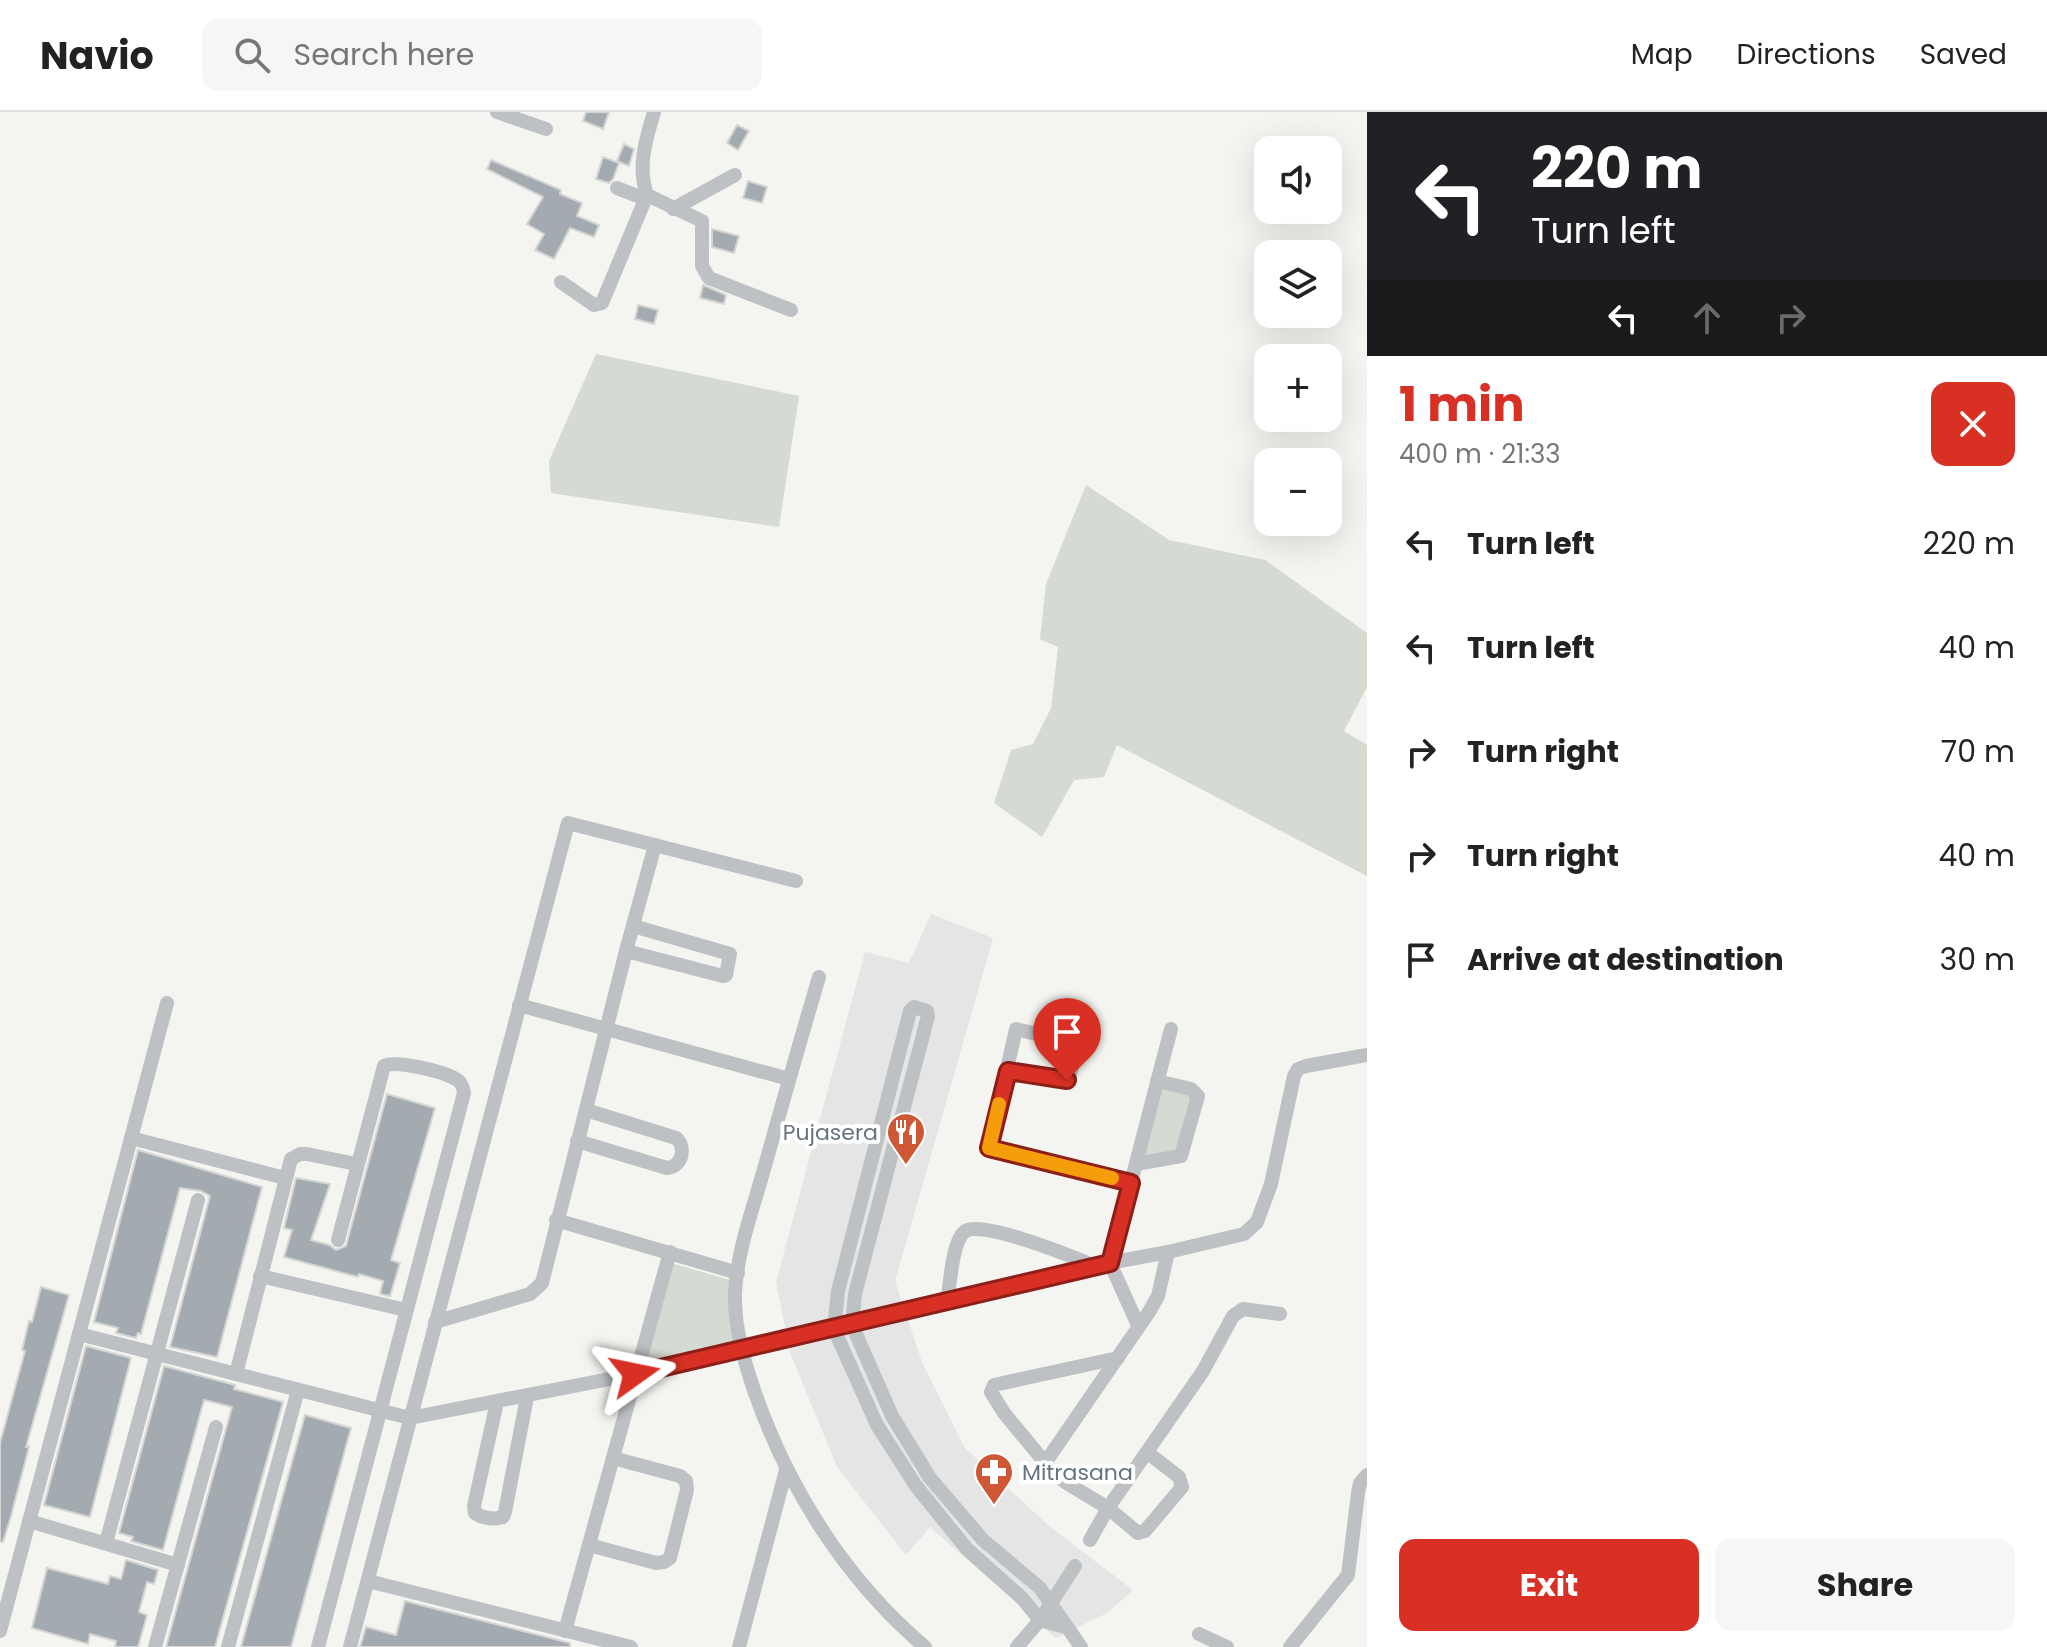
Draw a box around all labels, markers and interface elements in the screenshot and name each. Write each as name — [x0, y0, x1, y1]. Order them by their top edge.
search box — [202, 19, 762, 91]
text: Navio — [40, 29, 154, 82]
icon: search — [230, 33, 274, 77]
text: Search here — [294, 33, 474, 76]
text: Map — [1631, 35, 1693, 74]
text: Directions — [1737, 35, 1876, 74]
text: Saved — [1920, 35, 2007, 74]
text: 220 m — [1531, 129, 1703, 208]
map controls — [1254, 136, 1342, 536]
button: sound — [1254, 136, 1342, 224]
icon: left — [1399, 144, 1503, 248]
text: Turn left — [1531, 205, 1676, 256]
button: layers — [1254, 240, 1342, 328]
icon: left — [1601, 296, 1645, 340]
icon: ahead — [1685, 296, 1729, 340]
icon: right — [1769, 296, 1813, 340]
button: + — [1254, 344, 1342, 432]
text: 1 min — [1399, 371, 1525, 438]
button: close — [1931, 382, 2015, 466]
text: 400 m · 21:33 — [1399, 436, 1561, 472]
button: − — [1254, 448, 1342, 536]
icon: left — [1399, 522, 1443, 566]
text: Turn left — [1467, 522, 1595, 565]
text: 220 m — [1923, 522, 2015, 565]
icon: left — [1399, 626, 1443, 670]
text: Turn left — [1467, 626, 1595, 669]
text: 40 m — [1938, 626, 2015, 669]
icon: right — [1399, 730, 1443, 774]
text: Turn right — [1467, 730, 1619, 773]
text: 70 m — [1941, 730, 2015, 773]
icon: right — [1399, 834, 1443, 878]
text: Turn right — [1467, 834, 1619, 877]
text: 40 m — [1938, 834, 2015, 877]
icon: arrive — [1399, 938, 1443, 982]
text: Arrive at destination — [1467, 938, 1784, 981]
text: 30 m — [1940, 938, 2015, 981]
pin — [1033, 998, 1101, 1080]
icon: arrive — [1045, 1010, 1089, 1054]
restaurant icon: Pujasera — [885, 1111, 927, 1166]
place label: Pujasera — [783, 1117, 878, 1148]
position arrow — [593, 1332, 677, 1416]
pharmacy icon: Mitrasana — [973, 1451, 1015, 1506]
place label: Mitrasana — [1022, 1457, 1133, 1488]
button: Exit — [1399, 1539, 1699, 1631]
button: Share — [1715, 1539, 2015, 1631]

